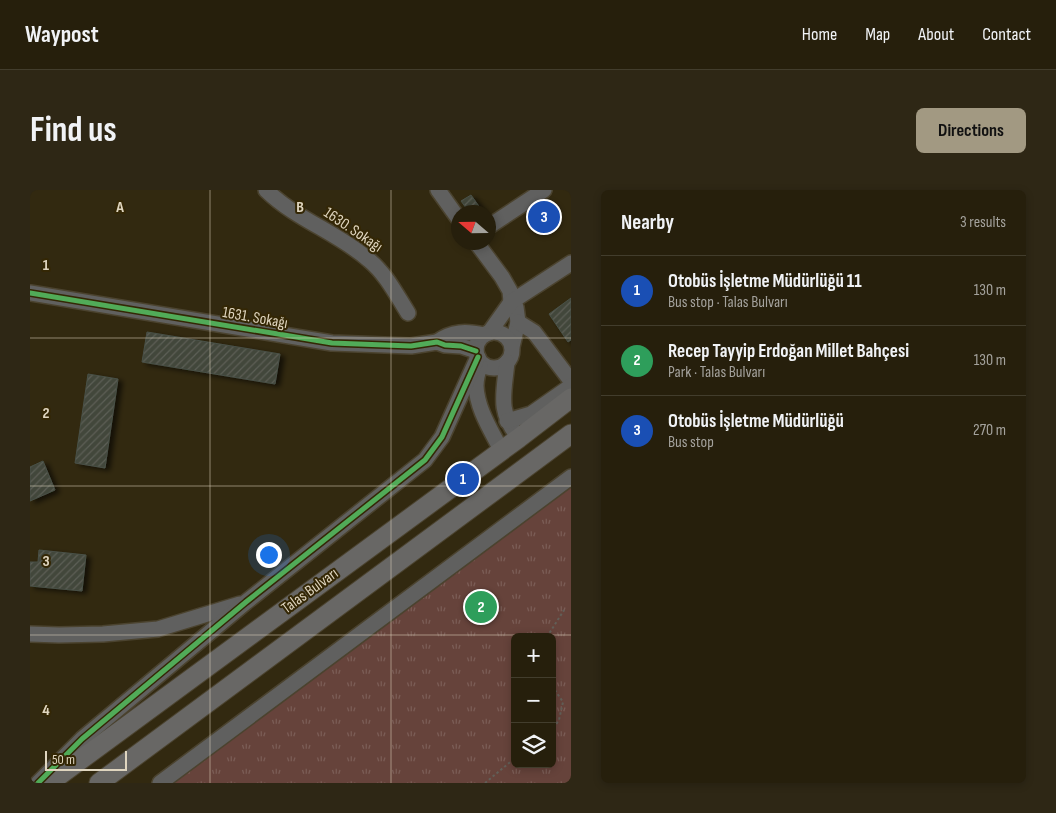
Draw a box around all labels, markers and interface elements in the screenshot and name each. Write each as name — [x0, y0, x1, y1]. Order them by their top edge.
text: Waypost — [25, 20, 99, 49]
text: Home — [802, 24, 837, 45]
text: Map — [865, 24, 890, 45]
text: About — [918, 24, 954, 45]
text: Contact — [982, 24, 1031, 45]
button: Directions — [916, 108, 1026, 153]
text: Find us — [30, 109, 117, 152]
text: A — [115, 198, 124, 217]
text: B — [296, 198, 304, 217]
pin: 3 — [528, 198, 560, 236]
street label: 1630. Sokağı — [320, 203, 386, 257]
north arrow — [451, 205, 496, 250]
text: Nearby — [621, 210, 674, 235]
text: 3 results — [960, 213, 1006, 232]
text: 1 — [43, 256, 50, 275]
text: Otobüs İşletme Müdürlüğü 11 — [668, 270, 862, 293]
text: 1 — [634, 281, 640, 300]
text: 130 m — [974, 281, 1006, 300]
text: Bus stop · Talas Bulvarı — [668, 293, 788, 312]
street label: 1631. Sokağı — [221, 303, 289, 333]
text: Recep Tayyip Erdoğan Millet Bahçesi — [668, 340, 909, 363]
text: 2 — [633, 351, 641, 370]
text: 130 m — [974, 351, 1006, 370]
text: Park · Talas Bulvarı — [668, 363, 765, 382]
text: 2 — [42, 404, 50, 423]
text: Otobüs İşletme Müdürlüğü — [668, 410, 844, 433]
text: 3 — [633, 421, 641, 440]
text: 270 m — [973, 421, 1006, 440]
text: Bus stop — [668, 433, 714, 452]
pin: 1 — [447, 460, 479, 498]
your location — [256, 542, 282, 568]
text: 3 — [42, 552, 50, 571]
street label: Talas Bulvarı — [278, 564, 342, 618]
pin: 2 — [465, 588, 497, 626]
map controls — [511, 633, 556, 768]
button: + — [511, 633, 556, 678]
button: − — [511, 678, 556, 723]
text: 4 — [42, 701, 50, 720]
button: layers — [511, 723, 556, 768]
scale bar — [45, 748, 128, 771]
text: 50 m — [52, 751, 75, 768]

